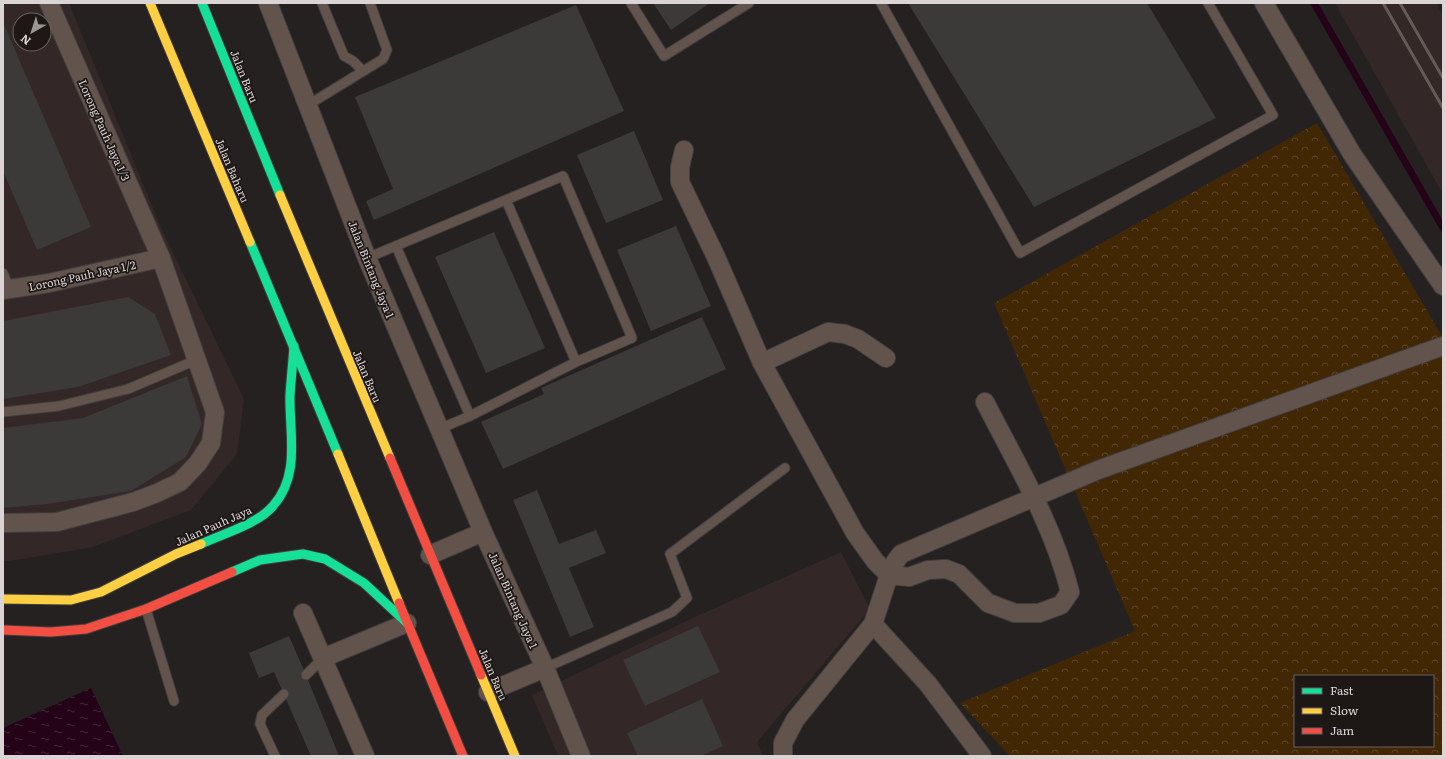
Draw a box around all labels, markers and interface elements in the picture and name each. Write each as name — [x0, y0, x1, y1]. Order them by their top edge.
north arrow — [12, 12, 52, 52]
text: N — [16, 31, 34, 50]
street label: Jalan Baru — [227, 47, 263, 105]
street label: Lorong Pauh Jaya 1/3 — [75, 77, 135, 183]
street label: Jalan Baharu — [212, 135, 254, 205]
street label: Jalan Bintang Jaya 1 — [345, 218, 399, 321]
street label: Lorong Pauh Jaya 1/2 — [27, 256, 137, 294]
street label: Jalan Baru — [350, 347, 386, 405]
street label: Jalan Pauh Jaya — [172, 501, 254, 549]
street label: Jalan Bintang Jaya 1 — [486, 549, 543, 651]
street label: Jalan Baru — [476, 645, 512, 703]
legend — [1294, 675, 1434, 747]
text: Fast — [1330, 681, 1354, 699]
text: Slow — [1330, 701, 1359, 719]
text: Jam — [1330, 721, 1355, 739]

